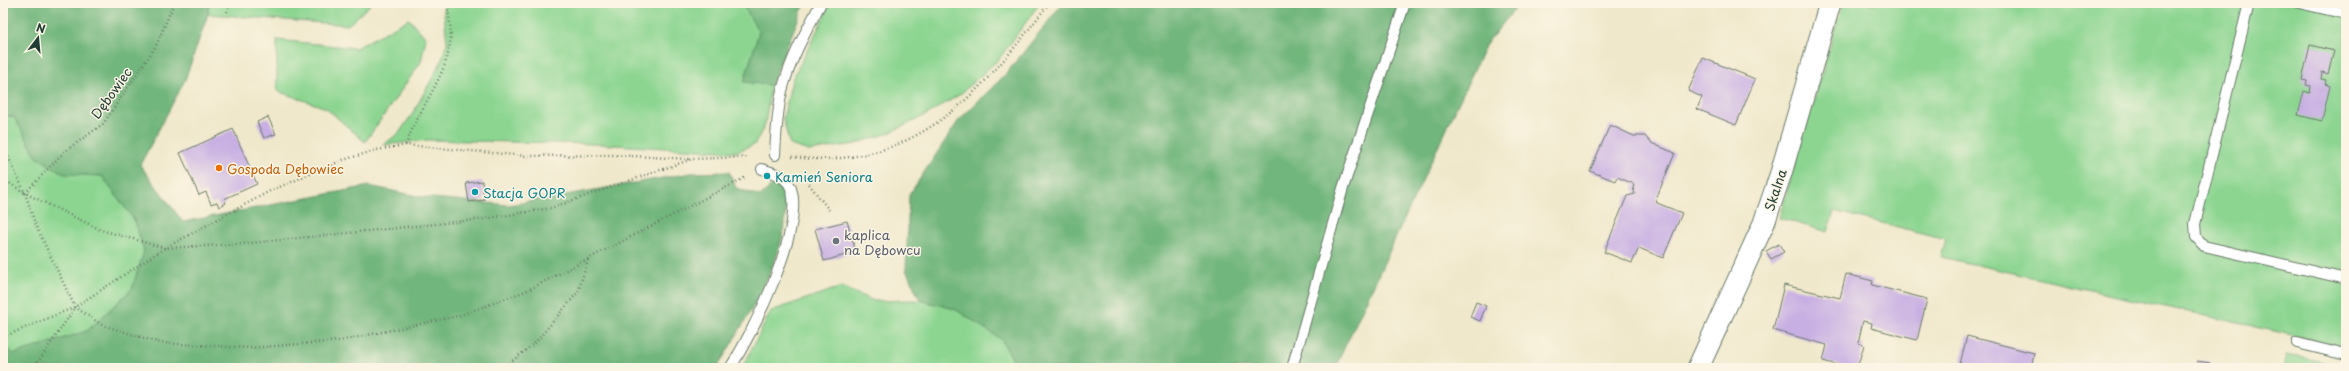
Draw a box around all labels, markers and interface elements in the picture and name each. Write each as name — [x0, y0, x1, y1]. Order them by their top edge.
north arrow — [18, 18, 58, 58]
text: N — [34, 19, 48, 37]
street label: Dębowiec — [86, 63, 136, 122]
place label: Gospoda Dębowiec — [227, 159, 344, 178]
marker: Gospoda Dębowiec — [214, 163, 224, 173]
street label: Skalna — [1759, 166, 1791, 214]
place label: Kamień Seniora — [775, 167, 873, 186]
marker: Kamień Seniora — [762, 171, 772, 181]
place label: Stacja GOPR — [483, 183, 565, 202]
marker: Stacja GOPR — [470, 187, 480, 197]
place label: kaplica na Dębowcu — [844, 225, 921, 259]
marker: kaplica na Dębowcu — [831, 236, 841, 246]

